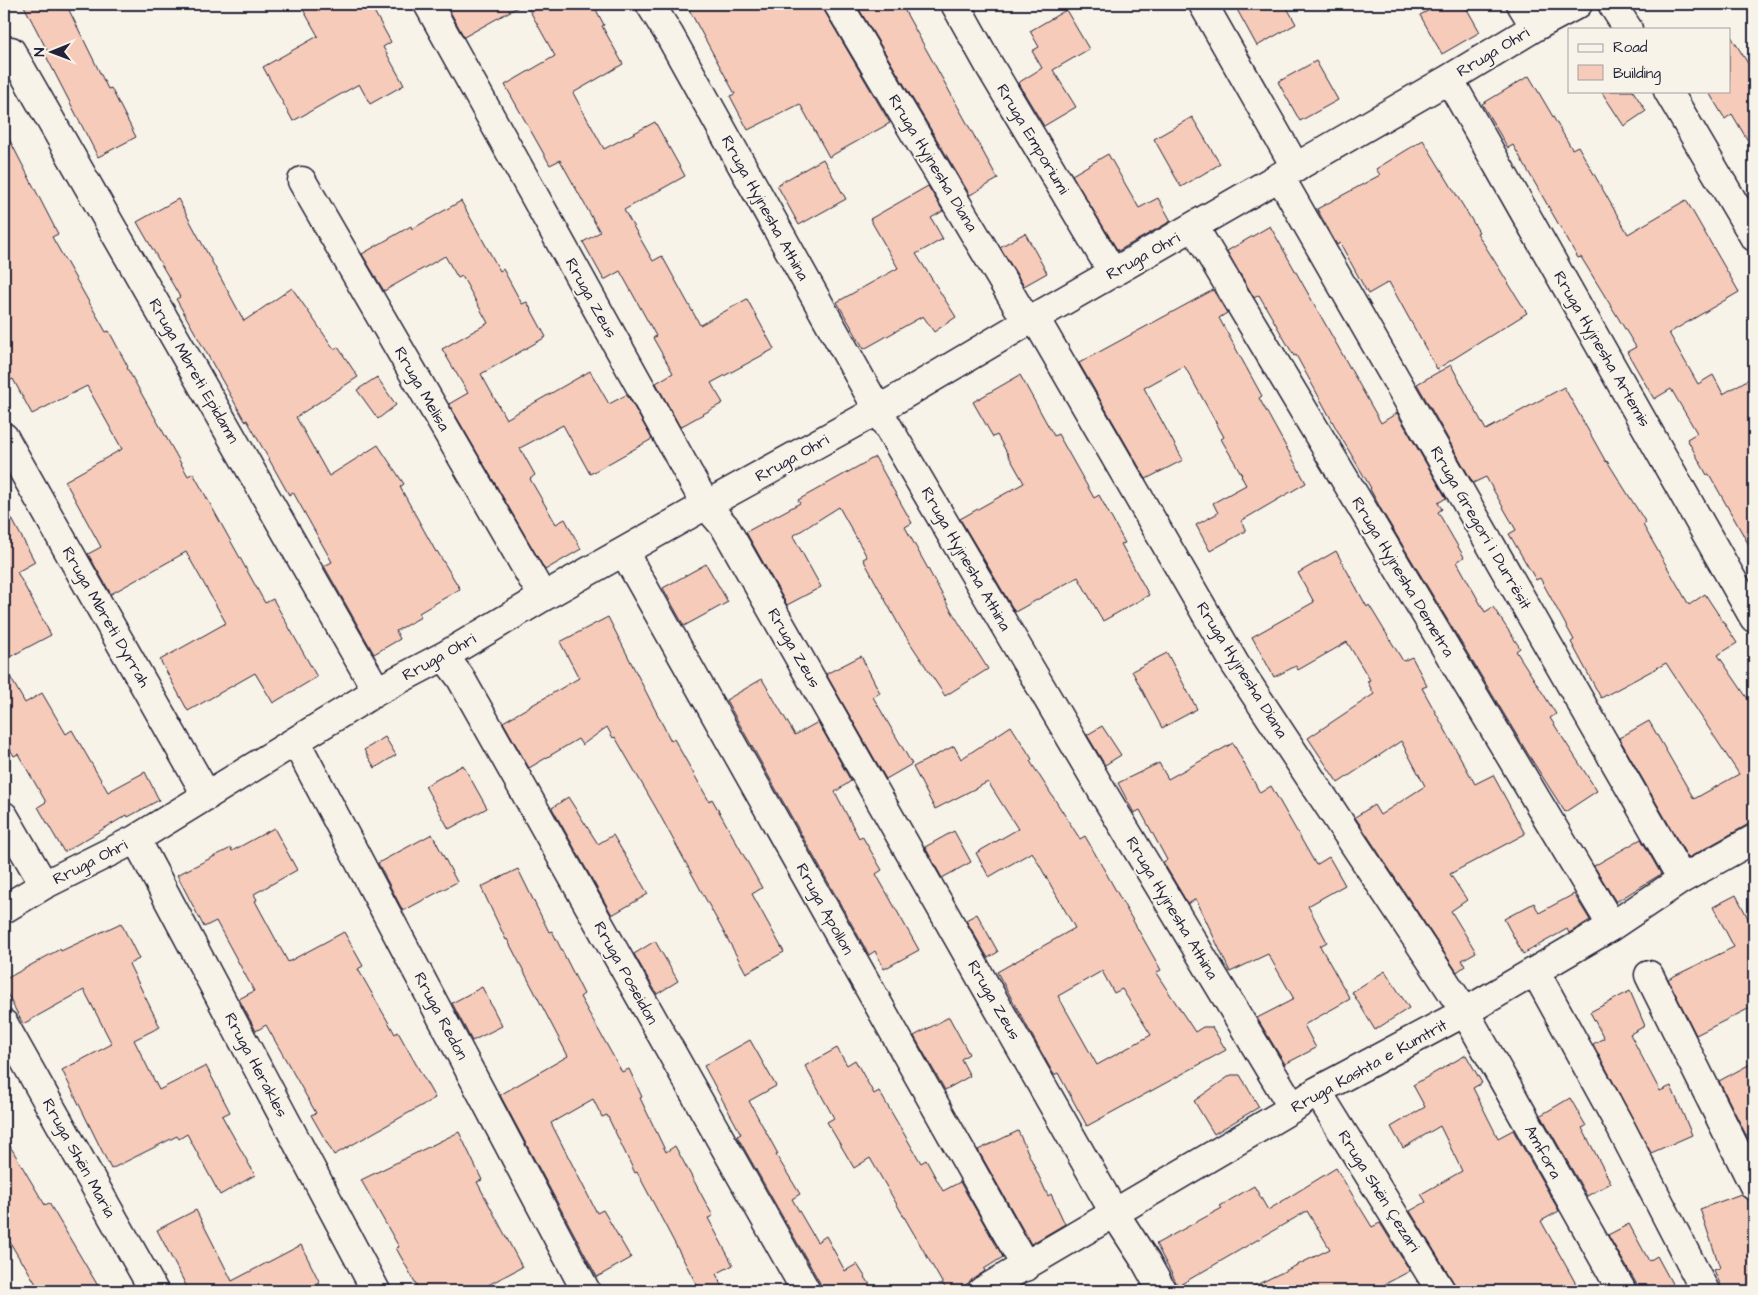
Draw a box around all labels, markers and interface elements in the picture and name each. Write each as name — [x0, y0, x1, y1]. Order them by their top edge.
street label: Rruga Ohri — [1453, 21, 1534, 83]
north arrow — [28, 28, 78, 78]
legend — [1568, 28, 1730, 92]
text: Road — [1613, 37, 1648, 58]
text: N — [30, 47, 50, 57]
text: Building — [1613, 63, 1661, 85]
street label: Rruga Emporiumi — [990, 80, 1075, 199]
street label: Rruga Hyjnesha Diana — [882, 90, 983, 236]
street label: Rruga Hyjnesha Athina — [715, 131, 814, 285]
street label: Rruga Ohri — [1102, 226, 1185, 286]
street label: Rruga Zeus — [559, 254, 622, 343]
street label: Rruga Hyjnesha Artemis — [1547, 267, 1656, 432]
street label: Rruga Mbreti Epidamn — [143, 295, 244, 448]
street label: Rruga Melisa — [388, 343, 455, 436]
street label: Rruga Ohri — [751, 428, 834, 488]
street label: Rruga Gregori i Durrësit — [1424, 442, 1537, 615]
street label: Rruga Hyjnesha Athina — [915, 483, 1016, 636]
street label: Rruga Hyjnesha Demetra — [1346, 493, 1460, 662]
street label: Rruga Mbreti Dyrrah — [56, 543, 155, 692]
street label: Rruga Hyjnesha Diana — [1190, 598, 1293, 743]
street label: Rruga Zeus — [761, 604, 826, 692]
street label: Rruga Ohri — [398, 627, 481, 687]
street label: Rruga Hyjnesha Athina — [1120, 833, 1223, 984]
street label: Rruga Ohri — [49, 834, 132, 891]
street label: Rruga Apollon — [790, 859, 859, 959]
street label: Rruga Poseidon — [588, 918, 663, 1029]
street label: Rruga Zeus — [961, 956, 1026, 1044]
street label: Rruga Redon — [408, 968, 473, 1064]
street label: Rruga Herakles — [218, 1009, 293, 1122]
street label: Rruga Kashta e Kumtrit — [1287, 1014, 1452, 1119]
street label: Rruga Shën Maria — [36, 1094, 121, 1222]
street label: Amfora — [1519, 1121, 1567, 1183]
street label: Rruga Shën Çezari — [1332, 1126, 1426, 1257]

